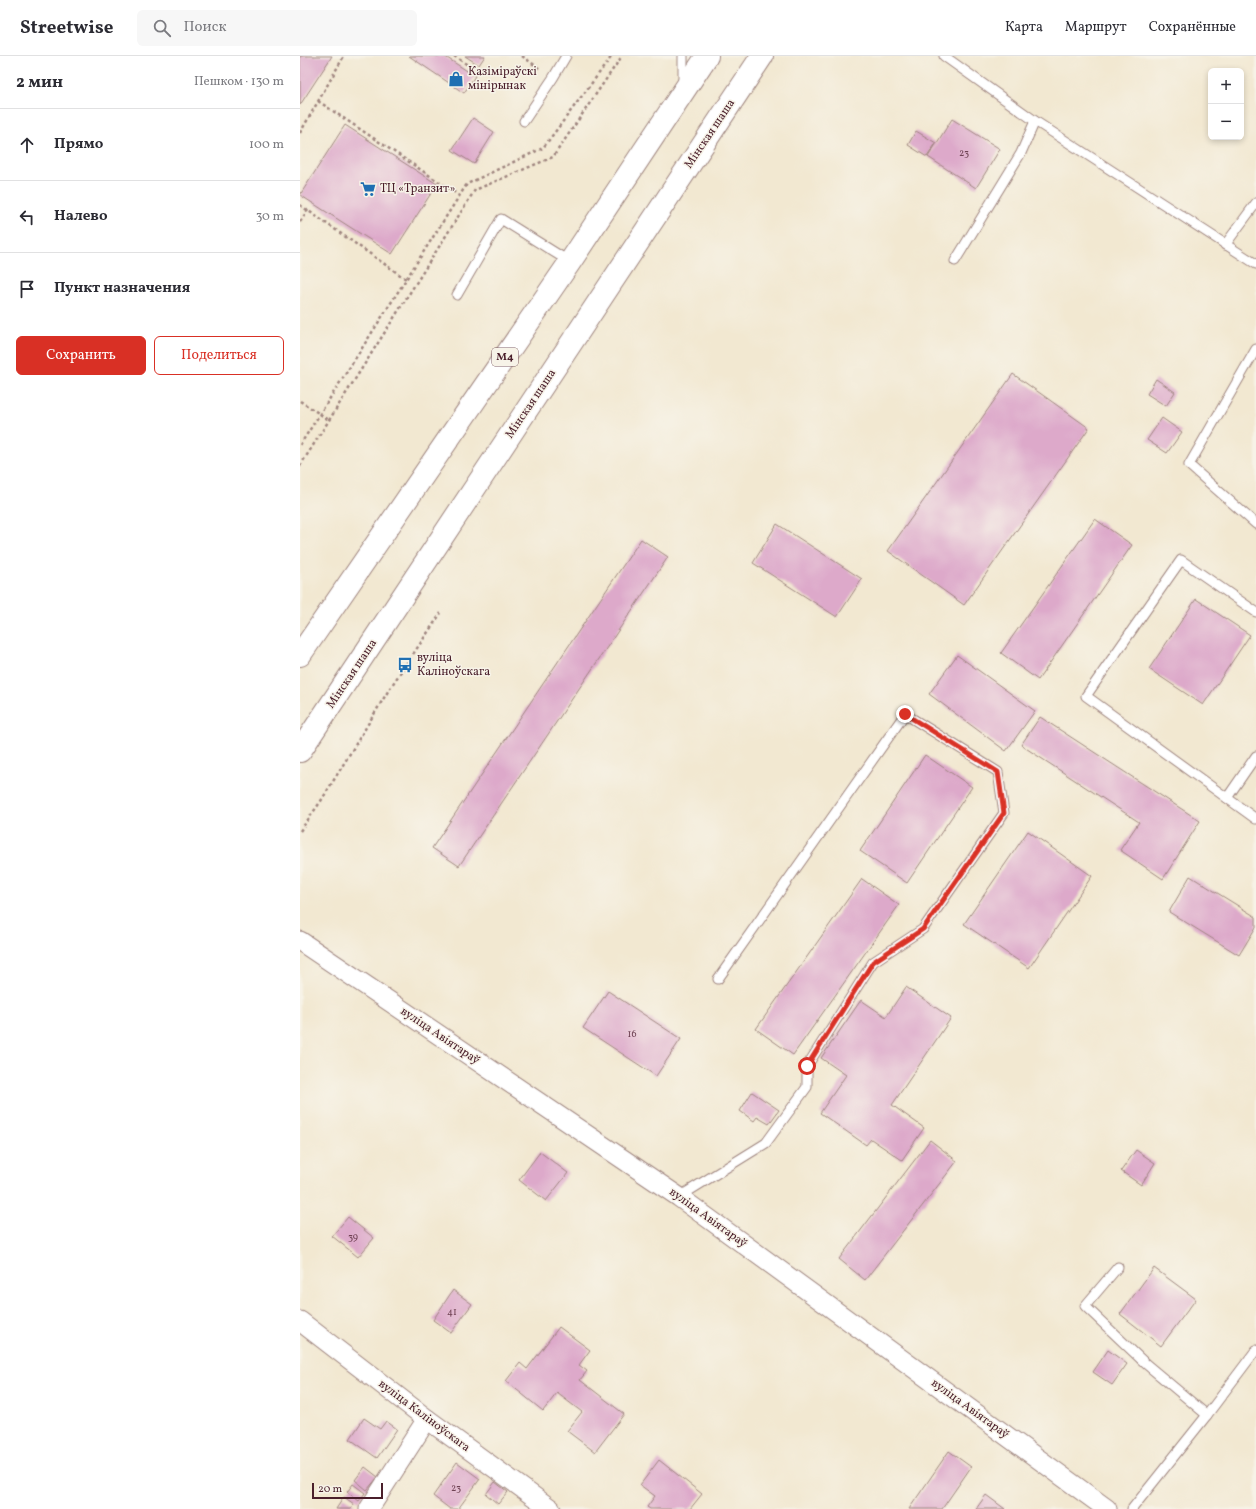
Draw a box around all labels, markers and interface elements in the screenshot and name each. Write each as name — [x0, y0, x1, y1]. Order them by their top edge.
search box — [137, 10, 417, 46]
text: Streetwise — [20, 15, 113, 41]
icon: search — [151, 17, 173, 39]
text: Поиск — [183, 17, 226, 38]
text: Карта — [1005, 18, 1043, 37]
text: Маршрут — [1065, 18, 1127, 37]
text: Сохранённые — [1149, 18, 1236, 37]
place label: Казіміраўскі мінірынак — [468, 64, 537, 94]
map controls — [1208, 68, 1244, 140]
button: + — [1208, 68, 1244, 104]
shop icon: Казіміраўскі мінірынак — [447, 70, 465, 88]
text: 2 мин — [16, 71, 63, 94]
text: Пешком · 130 m — [194, 73, 284, 91]
street label: Мінская шаша — [681, 96, 739, 172]
button: − — [1208, 104, 1244, 140]
icon: ahead — [16, 134, 38, 156]
text: Прямо — [54, 134, 103, 155]
text: 100 m — [249, 136, 284, 154]
house number: 23 — [959, 146, 969, 160]
supermarket icon: ТЦ «Транзит» — [359, 180, 377, 198]
place label: ТЦ «Транзит» — [380, 181, 455, 197]
icon: left — [16, 206, 38, 228]
text: Налево — [54, 206, 108, 227]
text: 30 m — [256, 208, 284, 226]
icon: arrive — [16, 278, 38, 300]
text: Пункт назначения — [54, 278, 190, 299]
button: Сохранить — [16, 336, 146, 375]
button: Поделиться — [154, 336, 284, 375]
road number: М4 — [492, 348, 518, 366]
street label: Мінская шаша — [502, 366, 560, 442]
street label: Мінская шаша — [323, 636, 381, 712]
place label: вуліца Каліноўскага — [417, 650, 490, 680]
bus stop icon: вуліца Каліноўскага — [396, 656, 414, 674]
route end — [896, 705, 914, 723]
street label: вуліца Авіятараў — [397, 1004, 483, 1069]
house number: 16 — [628, 1027, 636, 1041]
route start — [798, 1057, 816, 1075]
street label: вуліца Авіятараў — [666, 1184, 750, 1252]
house number: 39 — [348, 1230, 358, 1244]
house number: 41 — [447, 1305, 457, 1319]
street label: вуліца Авіятараў — [928, 1375, 1012, 1443]
street label: вуліца Каліноўскага — [375, 1376, 473, 1456]
scale bar — [312, 1481, 383, 1500]
house number: 23 — [451, 1481, 461, 1495]
text: 20 m — [318, 1482, 342, 1497]

